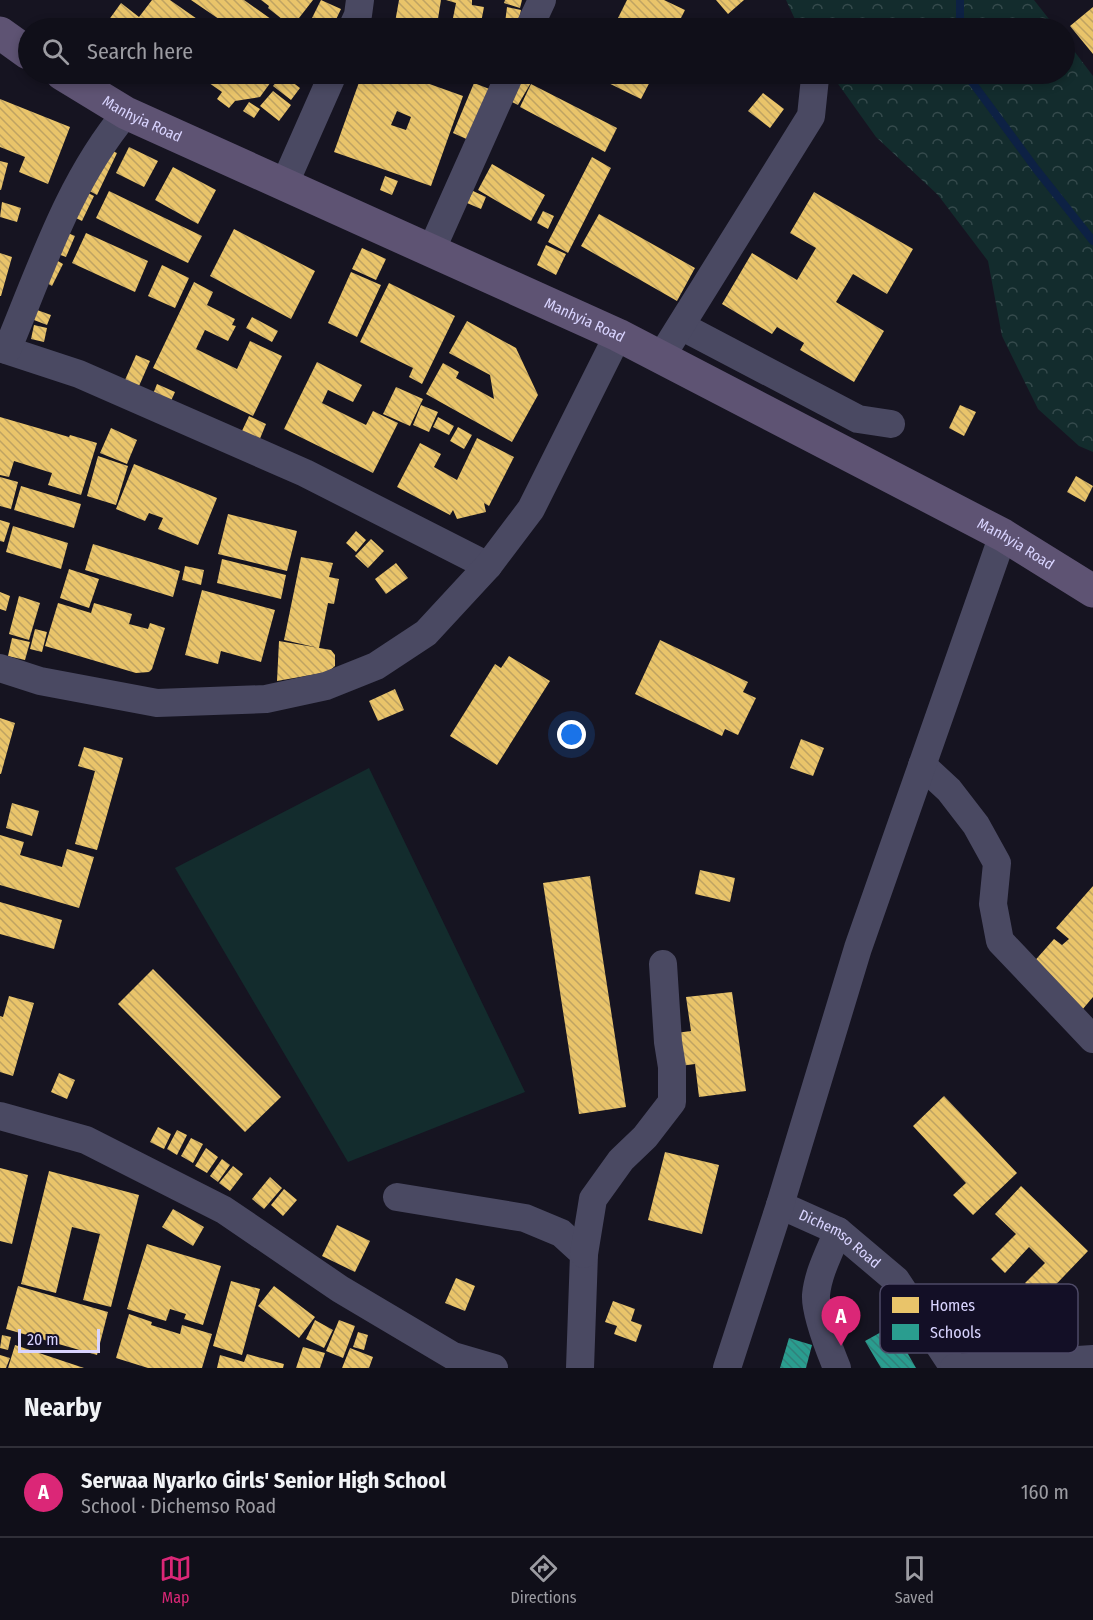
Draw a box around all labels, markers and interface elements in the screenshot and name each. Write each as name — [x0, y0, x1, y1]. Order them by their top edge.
search box — [18, 18, 1075, 84]
icon: search — [39, 35, 72, 68]
text: Search here — [87, 38, 193, 65]
street label: Manhyia Road — [99, 92, 185, 146]
street label: Manhyia Road — [542, 294, 628, 346]
street label: Manhyia Road — [974, 514, 1057, 574]
your location — [557, 720, 586, 749]
street label: Dichemso Road — [796, 1206, 884, 1272]
legend — [880, 1284, 1078, 1353]
pin: A — [822, 1296, 860, 1346]
text: Homes — [930, 1296, 975, 1315]
text: Schools — [930, 1323, 981, 1342]
scale bar — [18, 1326, 100, 1354]
text: 20 m — [27, 1330, 58, 1349]
text: Nearby — [24, 1392, 101, 1423]
text: Serwaa Nyarko Girls' Senior High School — [81, 1467, 446, 1494]
text: A — [38, 1480, 49, 1504]
text: 160 m — [1021, 1480, 1069, 1504]
text: School · Dichemso Road — [81, 1494, 276, 1518]
tab: Map — [159, 1552, 192, 1607]
tab: Directions — [510, 1552, 577, 1607]
tab: Saved — [895, 1552, 934, 1607]

